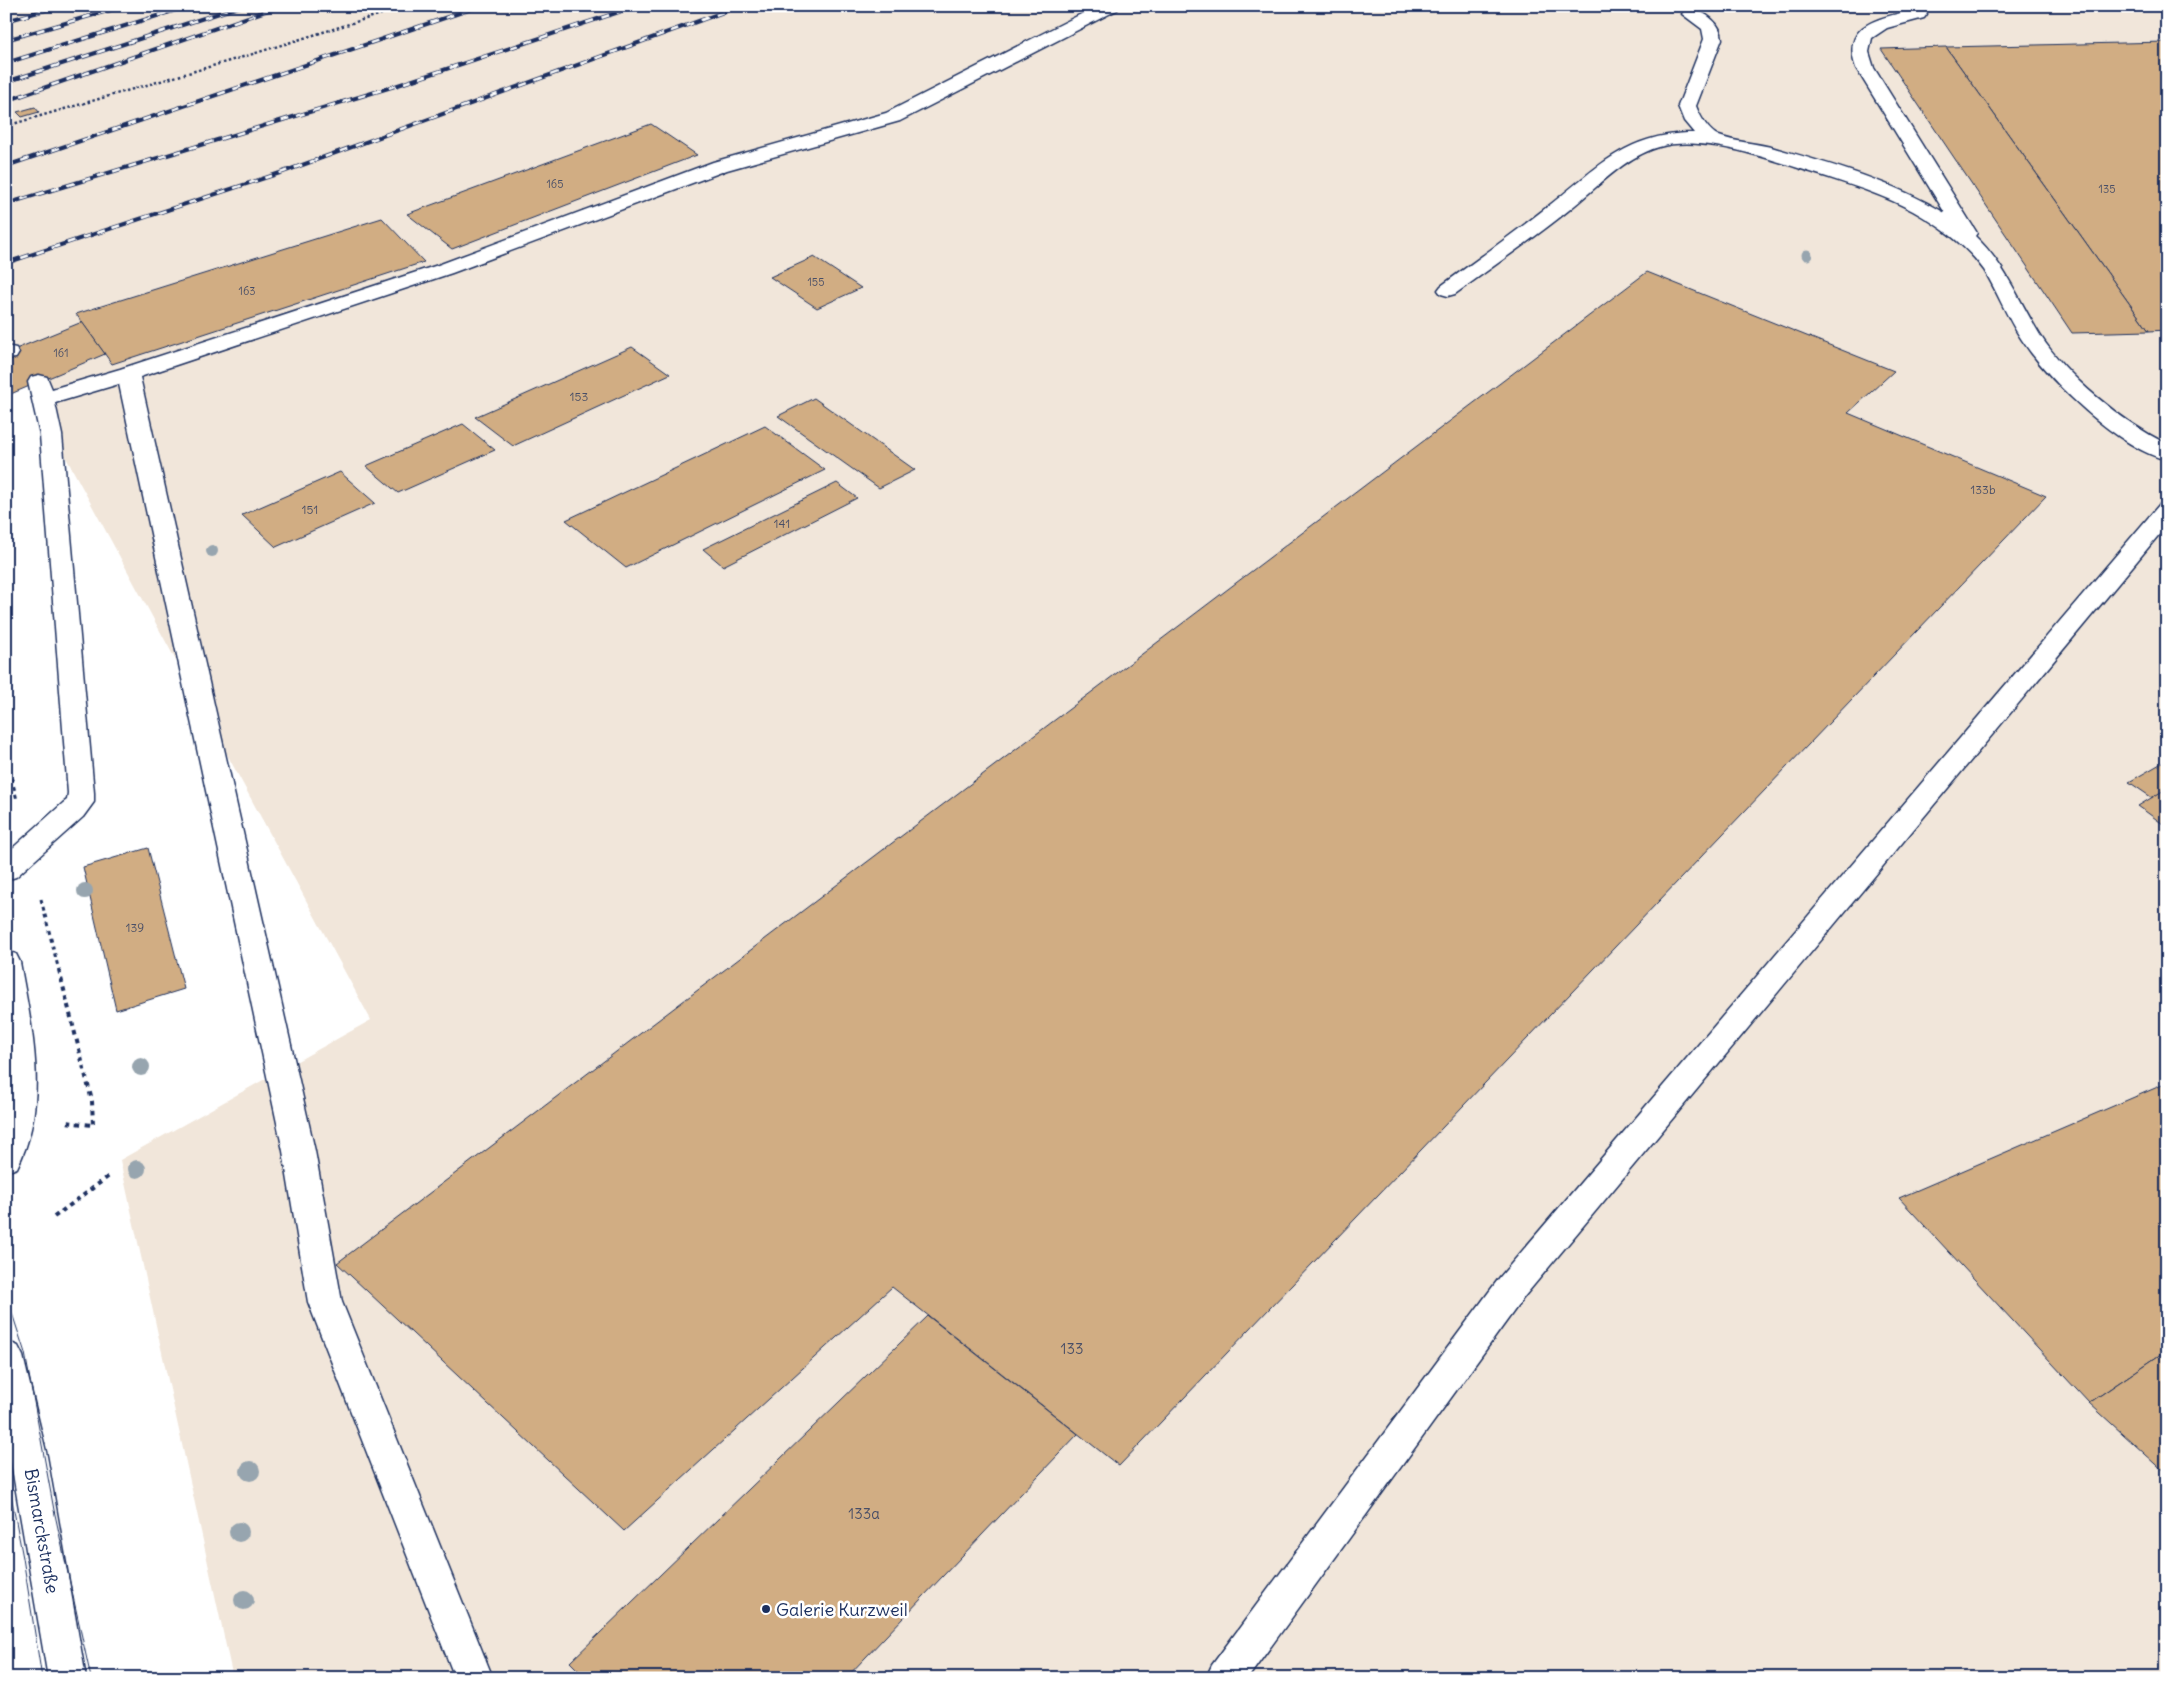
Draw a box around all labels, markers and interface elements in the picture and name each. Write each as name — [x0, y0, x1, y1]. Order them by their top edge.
house number: 165 — [546, 177, 564, 191]
house number: 135 — [2099, 182, 2115, 196]
house number: 155 — [807, 275, 825, 289]
house number: 163 — [239, 284, 255, 298]
house number: 161 — [53, 346, 69, 360]
house number: 153 — [570, 389, 588, 404]
house number: 133b — [1970, 482, 1996, 497]
house number: 151 — [302, 502, 318, 517]
house number: 141 — [774, 516, 790, 531]
house number: 139 — [126, 920, 144, 935]
house number: 133 — [1061, 1339, 1084, 1358]
street label: Bismarckstraße — [20, 1467, 64, 1595]
house number: 133a — [848, 1504, 880, 1523]
place label: Galerie Kurzweil — [776, 1598, 908, 1621]
marker: Galerie Kurzweil — [760, 1603, 772, 1615]

